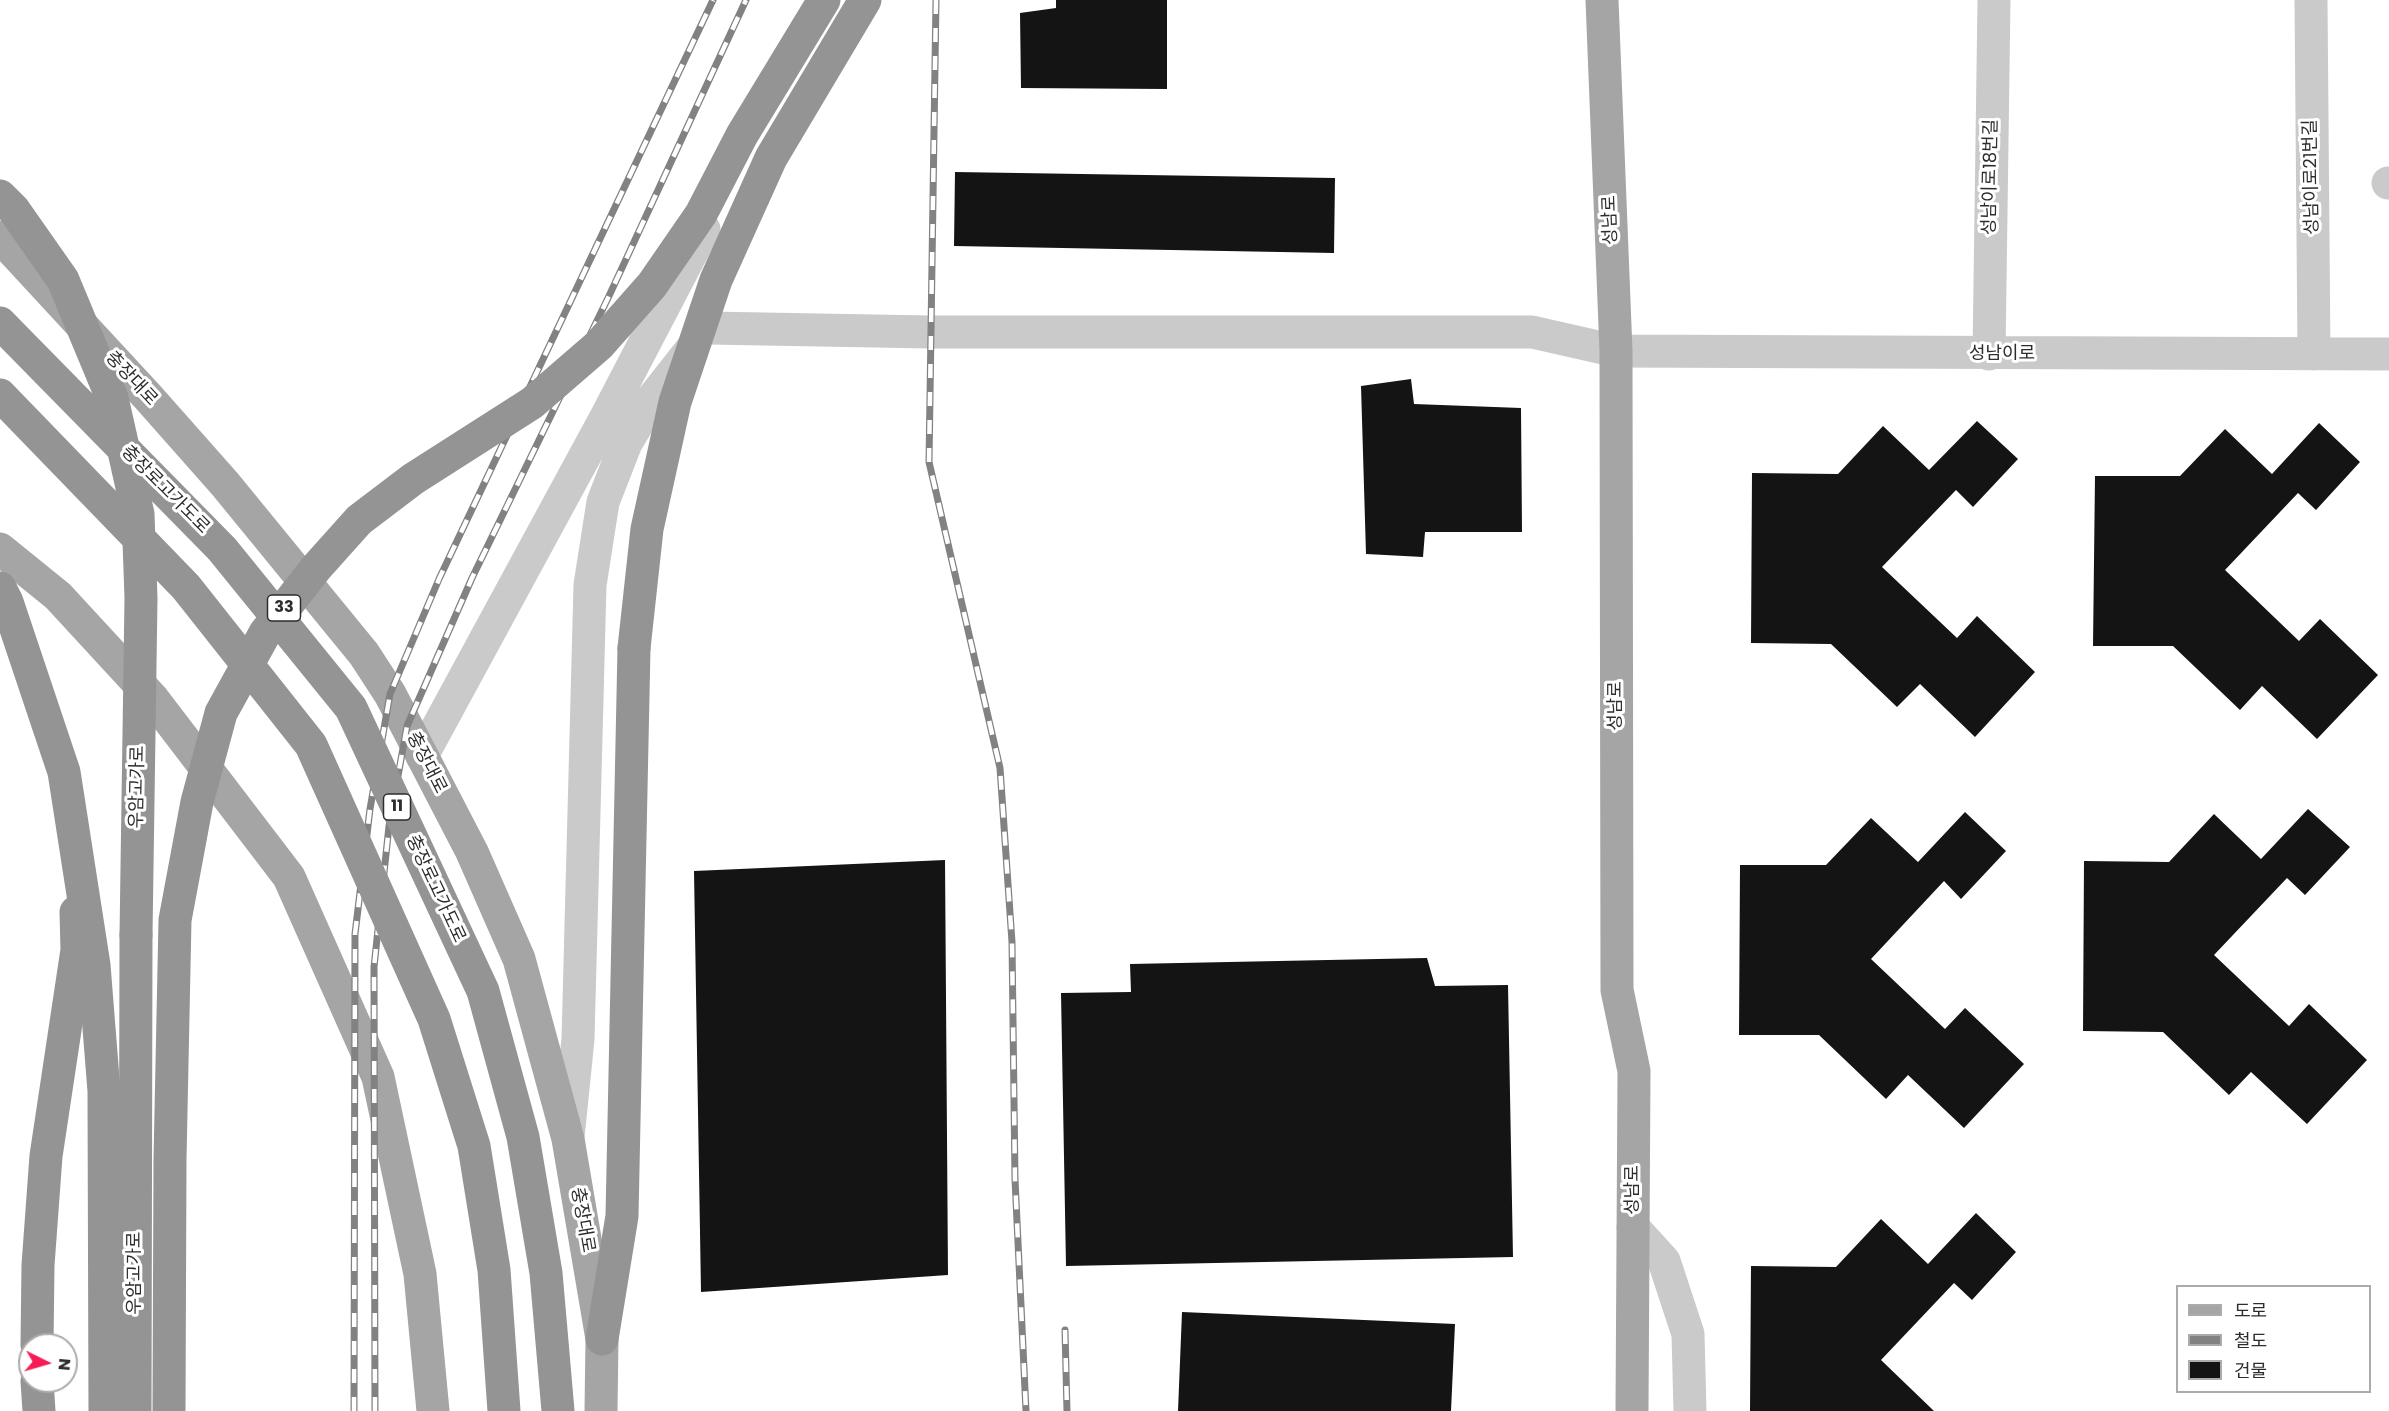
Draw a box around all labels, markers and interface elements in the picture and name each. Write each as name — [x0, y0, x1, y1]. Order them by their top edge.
street label: 성남이로18번길 — [1979, 119, 2003, 235]
street label: 성남이로21번길 — [2300, 119, 2324, 235]
street label: 성남로 — [1599, 195, 1623, 245]
street label: 성남이로 — [1969, 343, 2035, 365]
street label: 충장대로 — [101, 347, 161, 411]
street label: 충장로고가도로 — [116, 441, 214, 539]
road number: 33 — [268, 595, 300, 621]
street label: 성남로 — [1605, 681, 1627, 731]
street label: 충장대로 — [401, 729, 451, 797]
street label: 우암고가로 — [126, 745, 150, 829]
road number: 11 — [384, 794, 410, 820]
street label: 충장로고가도로 — [401, 832, 469, 946]
street label: 성남로 — [1622, 1165, 1644, 1215]
street label: 충장대로 — [566, 1186, 598, 1254]
street label: 우암고가로 — [124, 1232, 146, 1314]
legend — [2176, 1285, 2371, 1393]
text: 도로 — [2234, 1298, 2267, 1323]
text: 철도 — [2234, 1328, 2267, 1353]
north arrow — [18, 1333, 78, 1393]
text: N — [52, 1357, 76, 1371]
text: 건물 — [2234, 1358, 2267, 1383]

